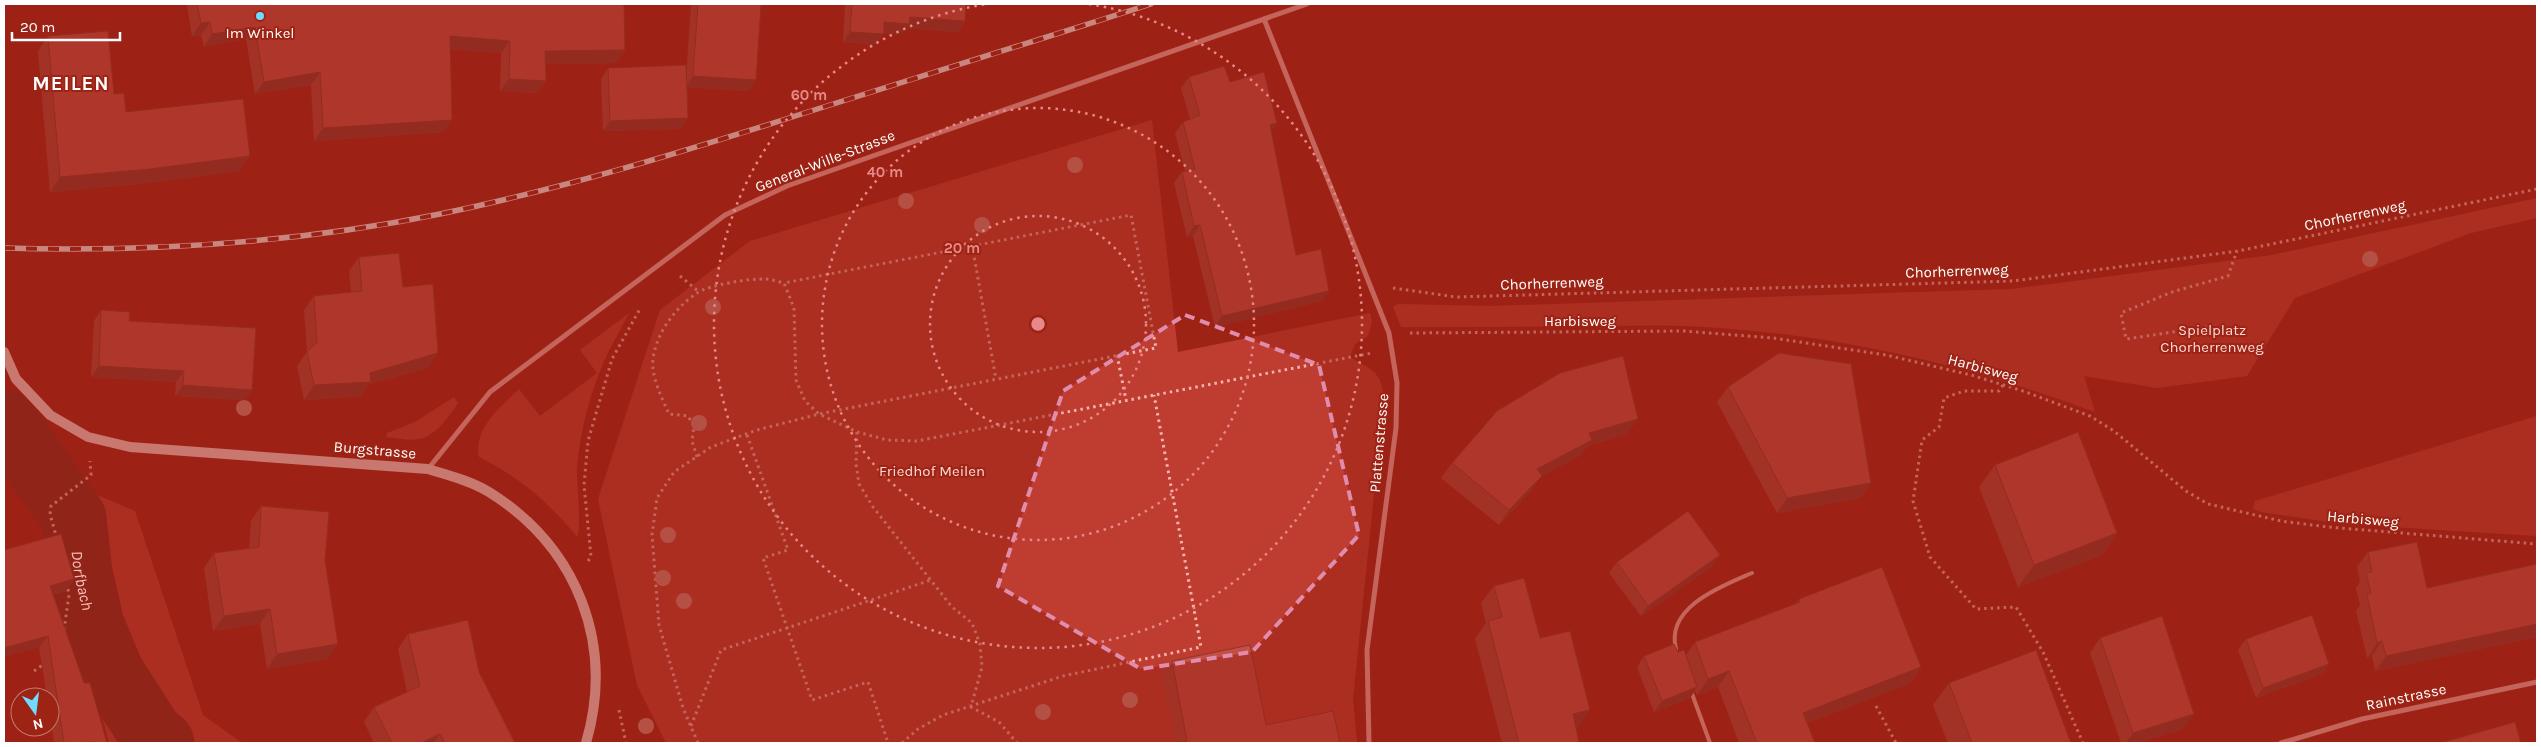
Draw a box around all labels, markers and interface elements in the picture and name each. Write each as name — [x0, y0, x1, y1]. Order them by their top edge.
scale bar — [12, 10, 120, 42]
marker: Im Winkel — [254, 10, 266, 22]
text: 20 m — [20, 18, 55, 36]
place label: Im Winkel — [225, 24, 295, 42]
district label: MEILEN — [32, 72, 110, 95]
text: 60 m — [791, 86, 827, 104]
street label: General-Wille-Strasse — [753, 126, 897, 196]
text: 40 m — [867, 163, 903, 181]
street label: Chorherrenweg — [2303, 195, 2408, 235]
text: 20 m — [944, 239, 980, 257]
street label: Chorherrenweg — [1905, 260, 2009, 282]
street label: Chorherrenweg — [1500, 272, 1604, 294]
street label: Harbisweg — [1544, 312, 1617, 330]
centre of rings — [1029, 315, 1047, 333]
park label: Spielplatz Chorherrenweg — [2160, 321, 2264, 356]
street label: Harbisweg — [1946, 350, 2021, 386]
street label: Plattenstrasse — [1366, 393, 1392, 493]
street label: Burgstrasse — [333, 437, 417, 463]
park label: Friedhof Meilen — [879, 462, 985, 480]
street label: Harbisweg — [2326, 507, 2400, 531]
water label: Dorfbach — [68, 549, 98, 612]
street label: Rainstrasse — [2364, 680, 2448, 714]
north arrow — [10, 687, 60, 737]
text: N — [31, 715, 45, 734]

